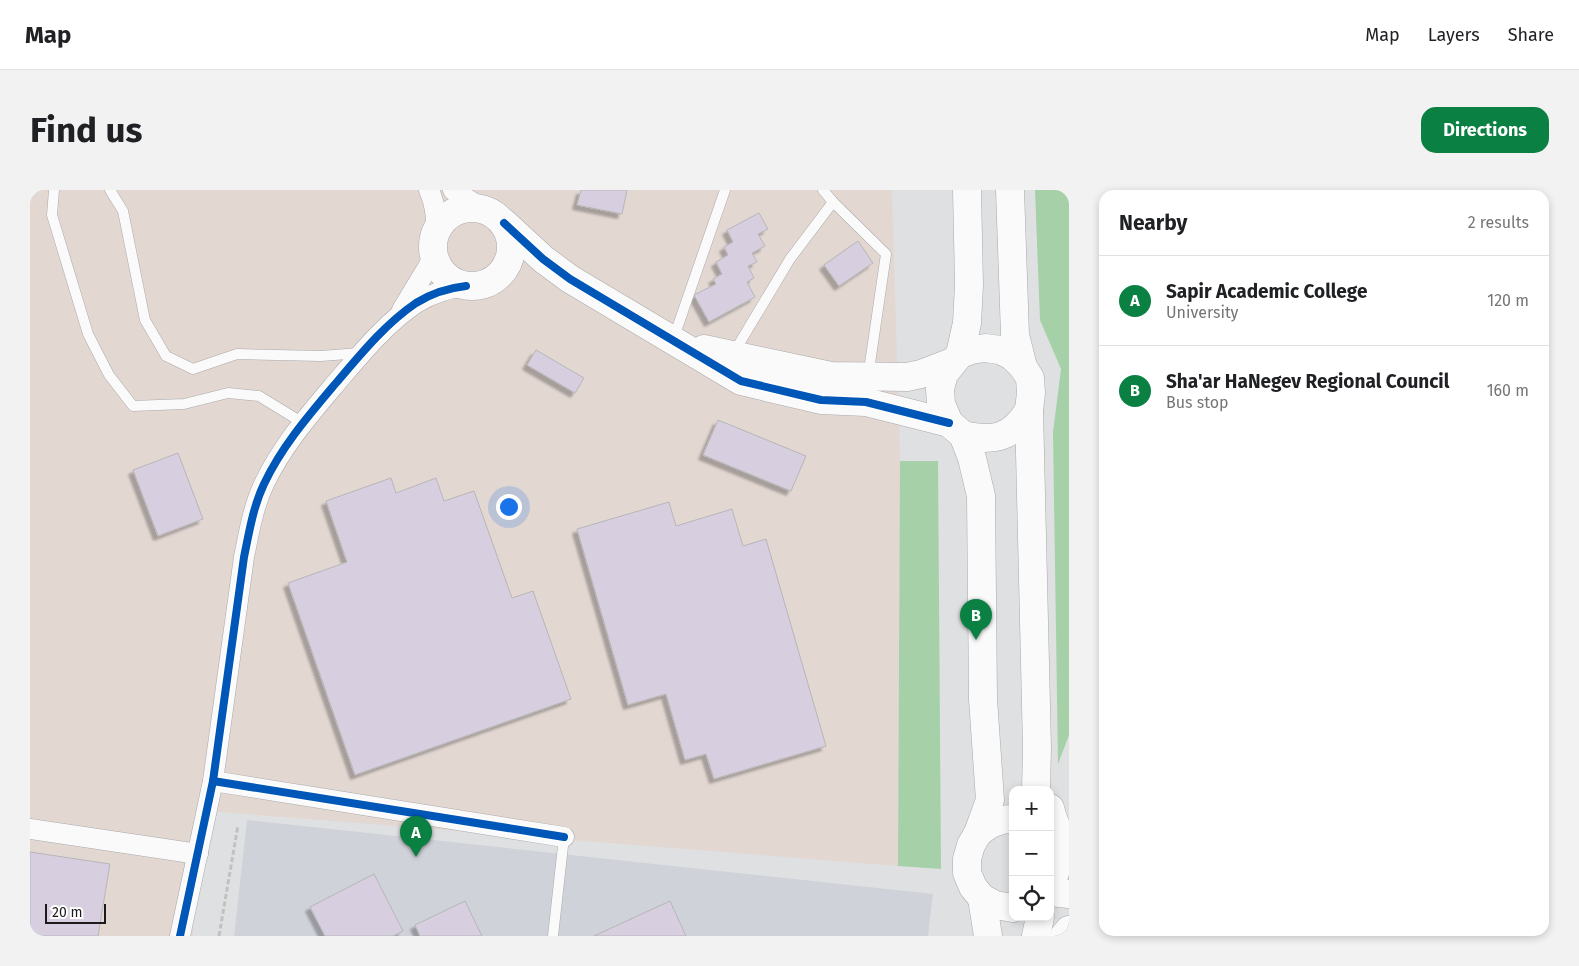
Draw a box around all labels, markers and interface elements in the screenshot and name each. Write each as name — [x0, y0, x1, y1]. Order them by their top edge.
text: Map — [25, 21, 71, 49]
text: Map — [1365, 24, 1400, 46]
text: Layers — [1428, 24, 1480, 46]
text: Share — [1508, 24, 1554, 46]
button: Directions — [1421, 107, 1549, 153]
text: Find us — [30, 109, 142, 151]
text: Nearby — [1119, 210, 1187, 236]
text: 2 results — [1468, 213, 1529, 232]
text: Sapir Academic College — [1166, 280, 1367, 303]
text: A — [1130, 291, 1140, 310]
text: 120 m — [1487, 291, 1529, 310]
text: University — [1166, 303, 1239, 322]
text: Sha'ar HaNegev Regional Council — [1166, 370, 1449, 393]
text: B — [1130, 381, 1140, 400]
text: 160 m — [1487, 381, 1529, 400]
text: Bus stop — [1166, 393, 1229, 412]
your location — [496, 494, 522, 520]
pin: B — [960, 599, 992, 640]
map controls — [1009, 786, 1054, 921]
button: + — [1009, 786, 1054, 831]
pin: A — [400, 816, 432, 857]
button: − — [1009, 831, 1054, 876]
button: locate — [1009, 876, 1054, 921]
scale bar — [45, 901, 106, 924]
text: 20 m — [52, 904, 82, 921]

